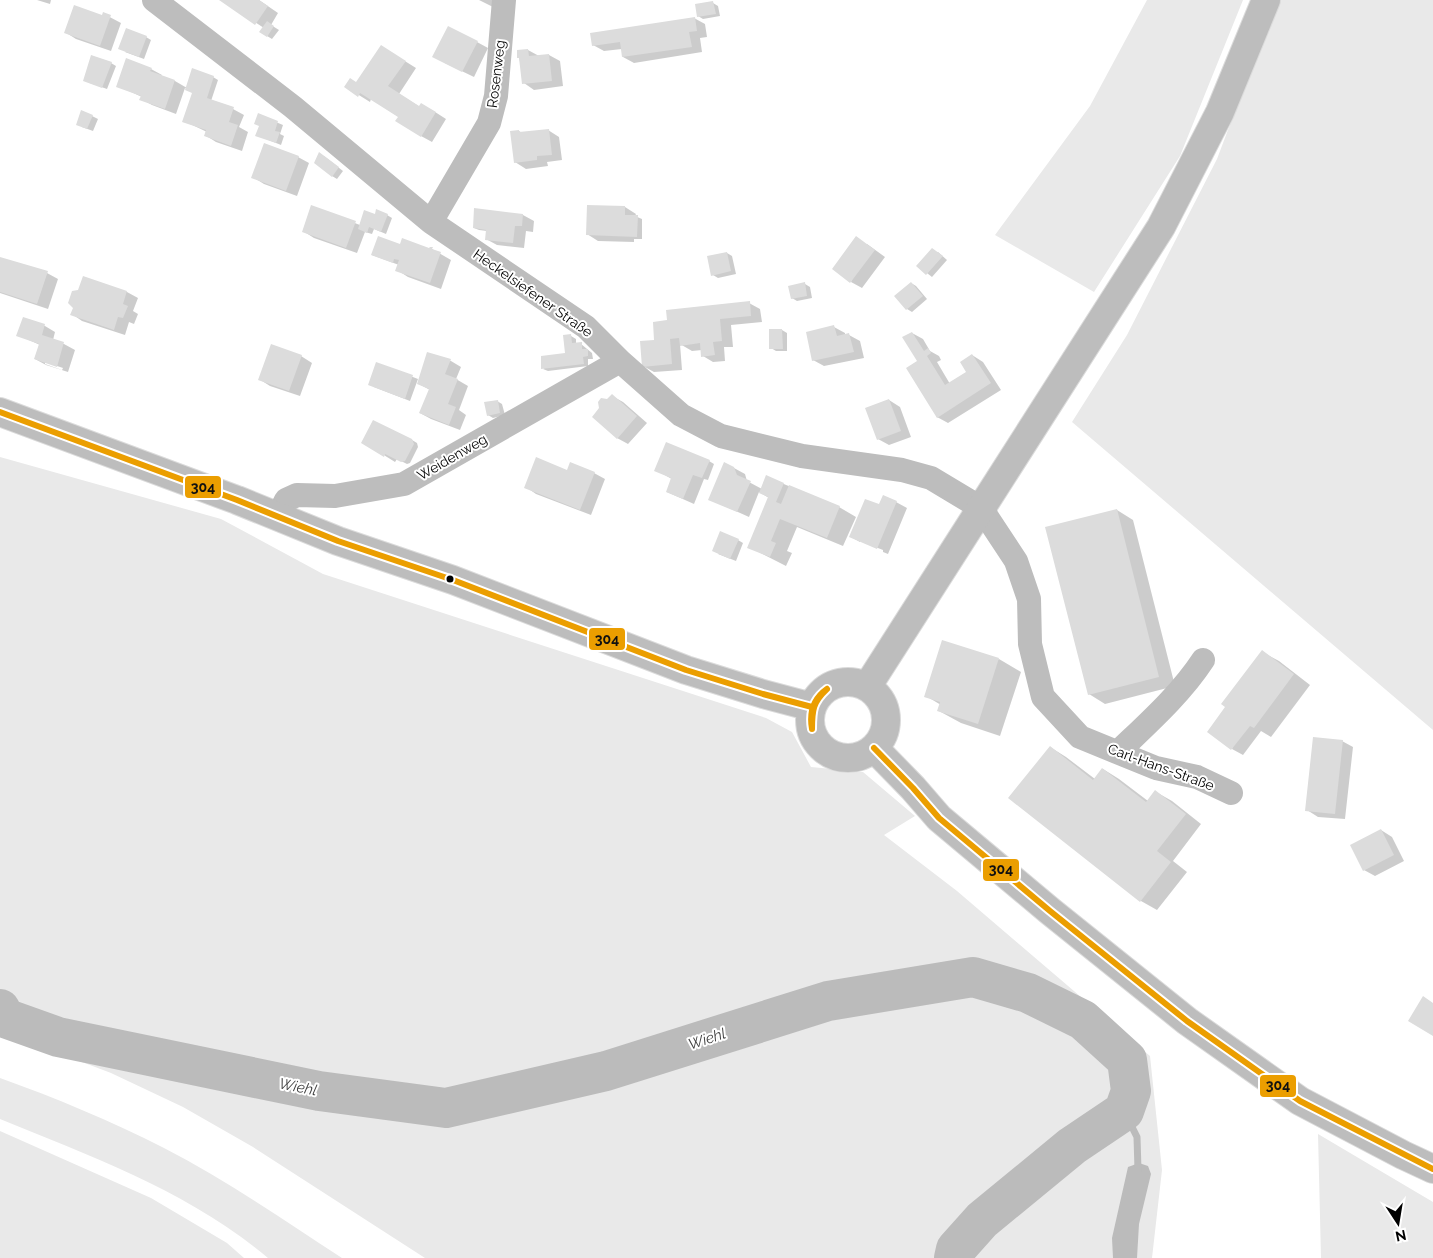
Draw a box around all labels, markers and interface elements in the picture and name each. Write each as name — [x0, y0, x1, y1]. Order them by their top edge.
street label: Rosenweg — [484, 39, 508, 109]
street label: Heckelsiefener Straße — [470, 246, 596, 340]
street label: Weidenweg — [414, 431, 490, 483]
line badge: 304 — [184, 475, 222, 499]
text: 304 — [191, 479, 215, 495]
unlabelled marker — [445, 574, 455, 584]
line badge: 304 — [588, 627, 626, 651]
text: 304 — [595, 631, 619, 647]
street label: Carl-Hans-Straße — [1106, 740, 1216, 794]
line badge: 304 — [982, 858, 1020, 882]
text: 304 — [989, 861, 1013, 877]
water label: Wiehl — [686, 1024, 728, 1054]
water label: Wiehl — [277, 1074, 319, 1100]
line badge: 304 — [1259, 1074, 1297, 1098]
text: 304 — [1266, 1077, 1290, 1093]
north arrow — [1373, 1198, 1423, 1248]
text: N — [1394, 1227, 1408, 1245]

